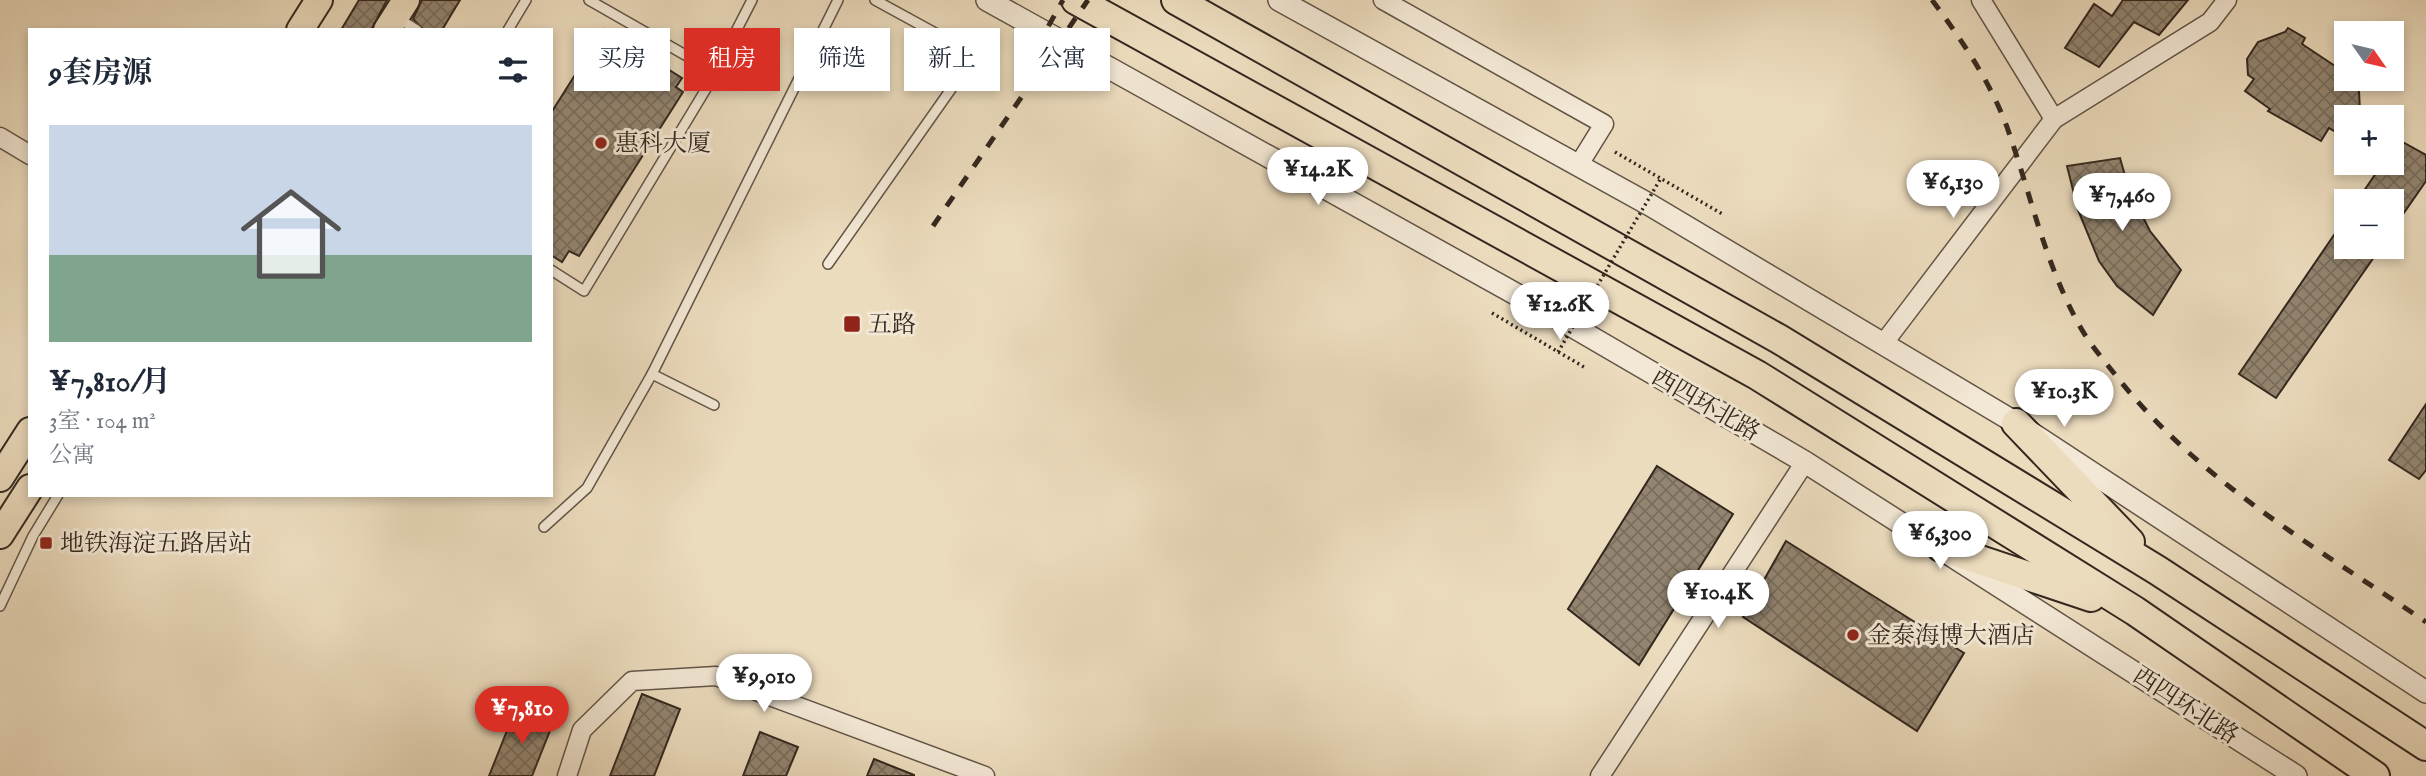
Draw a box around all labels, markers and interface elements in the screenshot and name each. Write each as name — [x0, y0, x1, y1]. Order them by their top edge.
north arrow — [2334, 21, 2404, 91]
map controls — [2334, 21, 2404, 259]
chip: 买房 — [574, 28, 670, 91]
chip: 租房 — [684, 28, 780, 91]
chip: 筛选 — [794, 28, 890, 91]
chip: 新上 — [904, 28, 1000, 91]
chip: 公寓 — [1014, 28, 1110, 91]
icon: filters — [494, 51, 532, 89]
text: 9套房源 — [49, 55, 152, 93]
button: + — [2334, 105, 2404, 175]
place label: 惠科大厦 — [615, 129, 711, 160]
marker: 惠科大厦 — [593, 135, 609, 151]
pin: ¥14.2K — [1261, 148, 1375, 207]
text: ¥14.2K — [1283, 155, 1353, 184]
pin: ¥6,130 — [1896, 160, 2010, 220]
text: ¥6,130 — [1922, 168, 1984, 197]
icon: home — [228, 171, 354, 297]
pin: ¥7,460 — [2065, 174, 2179, 233]
text: ¥7,460 — [2089, 181, 2155, 210]
button: − — [2334, 189, 2404, 259]
pin: ¥12.6K — [1503, 282, 1617, 342]
text: ¥12.6K — [1526, 290, 1594, 319]
place label: 五路 — [868, 310, 916, 341]
marker: 五路 — [842, 314, 862, 334]
street label: 西四环北路 — [1646, 362, 1765, 449]
text: ¥7,810/月 — [49, 364, 171, 402]
pin: ¥10.3K — [2007, 370, 2121, 429]
text: ¥10.3K — [2031, 377, 2097, 406]
text: 3室 · 104 m² — [49, 407, 156, 436]
text: 公寓 — [49, 441, 95, 470]
pin: ¥6,300 — [1883, 512, 1997, 571]
text: ¥6,300 — [1908, 519, 1972, 548]
place label: 地铁海淀五路居站 — [60, 529, 252, 560]
marker: 地铁海淀五路居站 — [38, 535, 54, 551]
pin: ¥10.4K — [1661, 570, 1775, 630]
text: ¥10.4K — [1683, 578, 1753, 607]
place label: 金泰海博大酒店 — [1867, 621, 2035, 652]
marker: 金泰海博大酒店 — [1845, 627, 1861, 643]
pin: ¥9,010 — [707, 654, 821, 714]
street label: 西四环北路 — [2126, 661, 2244, 752]
text: ¥9,010 — [732, 662, 796, 691]
pin: ¥7,810 — [465, 686, 579, 746]
text: ¥7,810 — [491, 694, 553, 723]

